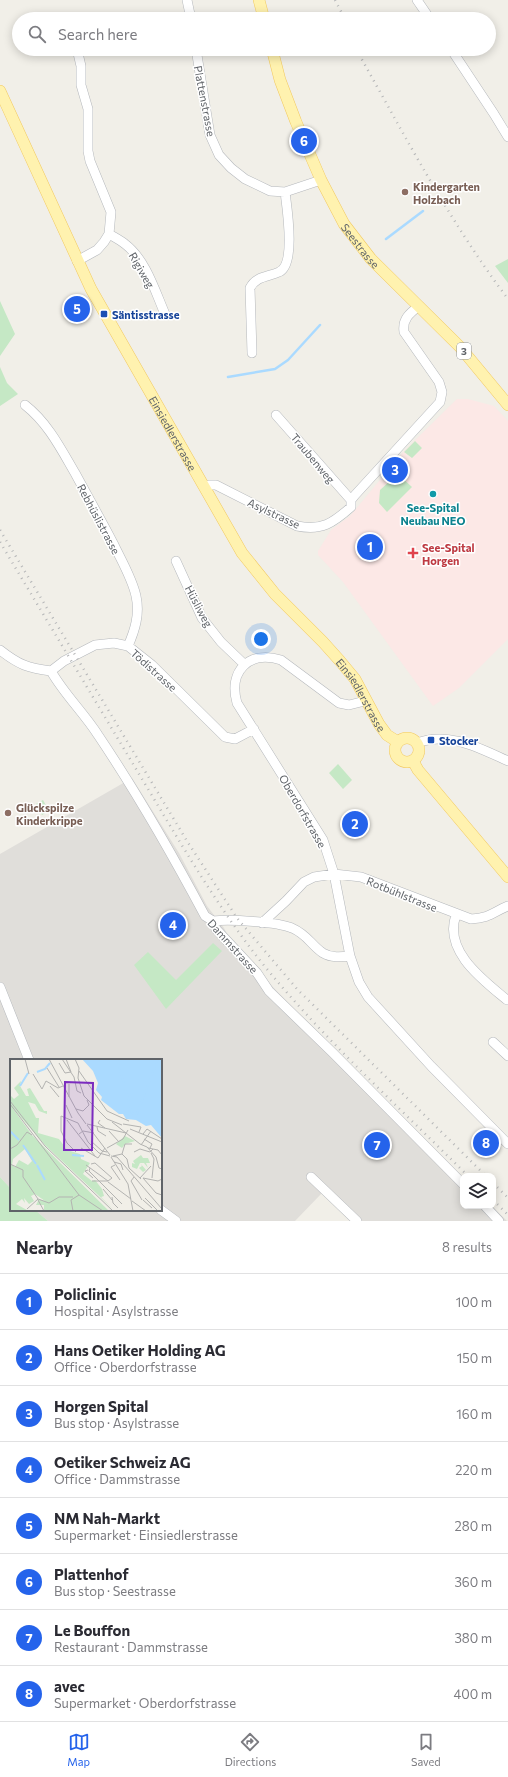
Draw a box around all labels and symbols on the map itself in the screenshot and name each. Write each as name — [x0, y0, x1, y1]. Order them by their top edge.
street label: Plattenstrasse — [192, 65, 218, 138]
pin: 6 — [291, 126, 317, 156]
place label: Kindergarten Holzbach — [413, 180, 480, 206]
marker: Kindergarten Holzbach — [400, 187, 410, 197]
street label: Seestrasse — [339, 220, 383, 271]
street label: Rigiweg — [127, 250, 157, 290]
pin: 5 — [64, 294, 90, 324]
place label: Säntisstrasse — [112, 308, 180, 321]
marker: Säntisstrasse — [99, 309, 109, 319]
road number: 3 — [457, 343, 471, 359]
street label: Einsiedlerstrasse — [147, 394, 200, 473]
street label: Traubenweg — [288, 430, 338, 486]
pin: 3 — [382, 455, 408, 485]
street label: Rebhüslistrasse — [75, 482, 123, 557]
marker: See-Spital Neubau NEO — [428, 489, 438, 499]
street label: Asylstrasse — [246, 495, 302, 531]
place label: See-Spital Neubau NEO — [401, 501, 465, 527]
pin: 1 — [357, 532, 383, 562]
place label: See-Spital Horgen — [422, 541, 475, 567]
marker: See-Spital Horgen — [407, 547, 419, 559]
street label: Hüsliweg — [183, 583, 215, 629]
your location — [251, 629, 271, 649]
street label: Tödistrasse — [128, 646, 180, 694]
street label: Einsiedlerstrasse — [334, 655, 389, 734]
place label: Stocker — [439, 734, 479, 747]
marker: Stocker — [426, 735, 436, 745]
street label: Oberdorfstrasse — [277, 772, 329, 850]
place label: Glückspilze Kinderkrippe — [16, 801, 83, 827]
marker: Glückspilze Kinderkrippe — [3, 808, 13, 818]
pin: 2 — [342, 809, 368, 839]
street label: Rotbühlstrasse — [365, 874, 439, 914]
pin: 4 — [160, 910, 186, 940]
street label: Dammstrasse — [205, 916, 261, 976]
inset map — [10, 1059, 162, 1211]
pin: 8 — [473, 1128, 499, 1158]
pin: 7 — [364, 1130, 390, 1160]

